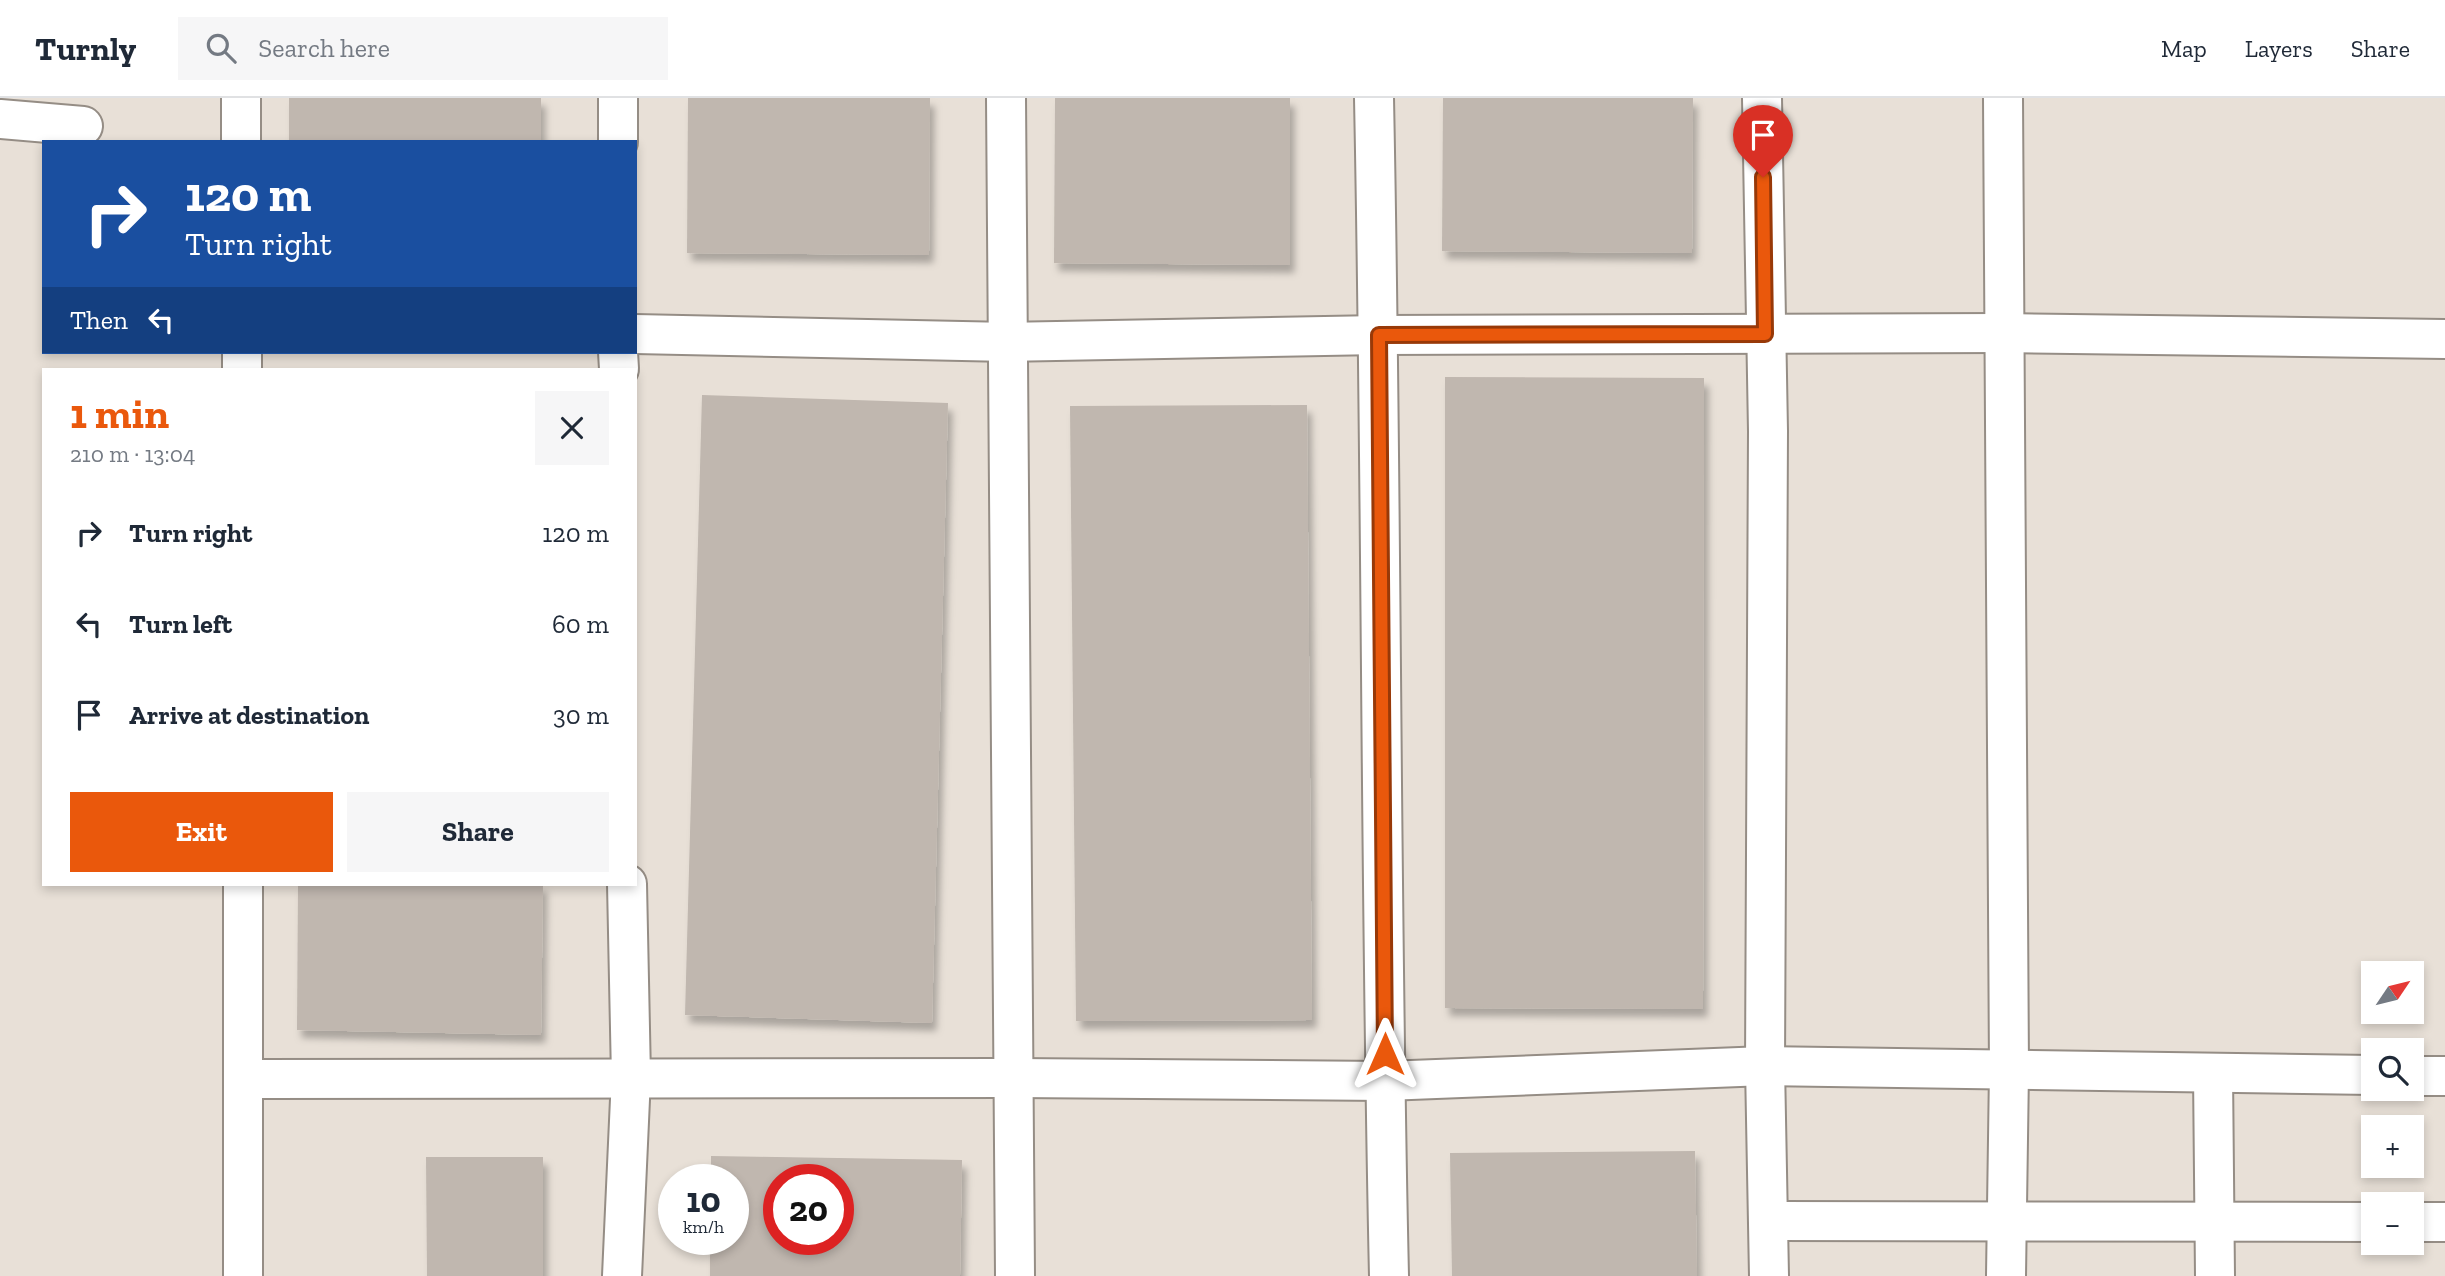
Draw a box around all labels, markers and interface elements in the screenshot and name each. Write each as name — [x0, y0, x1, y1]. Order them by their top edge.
search box — [178, 17, 668, 80]
text: Turnly — [35, 29, 136, 68]
icon: search — [202, 29, 240, 67]
text: Search here — [258, 32, 390, 64]
text: Map — [2161, 34, 2207, 63]
text: Layers — [2245, 34, 2313, 63]
text: Share — [2351, 34, 2410, 63]
pin — [1733, 105, 1793, 177]
icon: arrive — [1744, 116, 1782, 154]
text: 120 m — [185, 165, 311, 224]
icon: right — [70, 168, 161, 259]
text: Turn right — [185, 225, 332, 263]
icon: left — [142, 301, 180, 339]
text: Then — [70, 304, 128, 336]
text: 1 min — [70, 388, 169, 439]
button: close — [535, 391, 609, 465]
text: 210 m · 13:04 — [70, 440, 195, 468]
icon: right — [70, 514, 108, 552]
text: Turn right — [129, 517, 252, 549]
text: 120 m — [542, 517, 609, 549]
icon: left — [70, 605, 108, 643]
text: Turn left — [129, 608, 232, 640]
text: 60 m — [552, 608, 609, 640]
icon: arrive — [70, 696, 108, 734]
text: Arrive at destination — [129, 699, 369, 731]
text: 30 m — [553, 699, 609, 731]
button: Exit — [70, 792, 333, 872]
button: Share — [347, 792, 609, 872]
north arrow — [2361, 961, 2424, 1024]
map controls — [2361, 961, 2424, 1255]
position arrow — [1348, 1017, 1422, 1091]
button: search — [2361, 1038, 2424, 1101]
button: + — [2361, 1115, 2424, 1178]
speed limit sign: 20 — [763, 1164, 854, 1255]
text: 10 — [686, 1179, 721, 1221]
button: − — [2361, 1192, 2424, 1255]
text: km/h — [683, 1216, 724, 1238]

